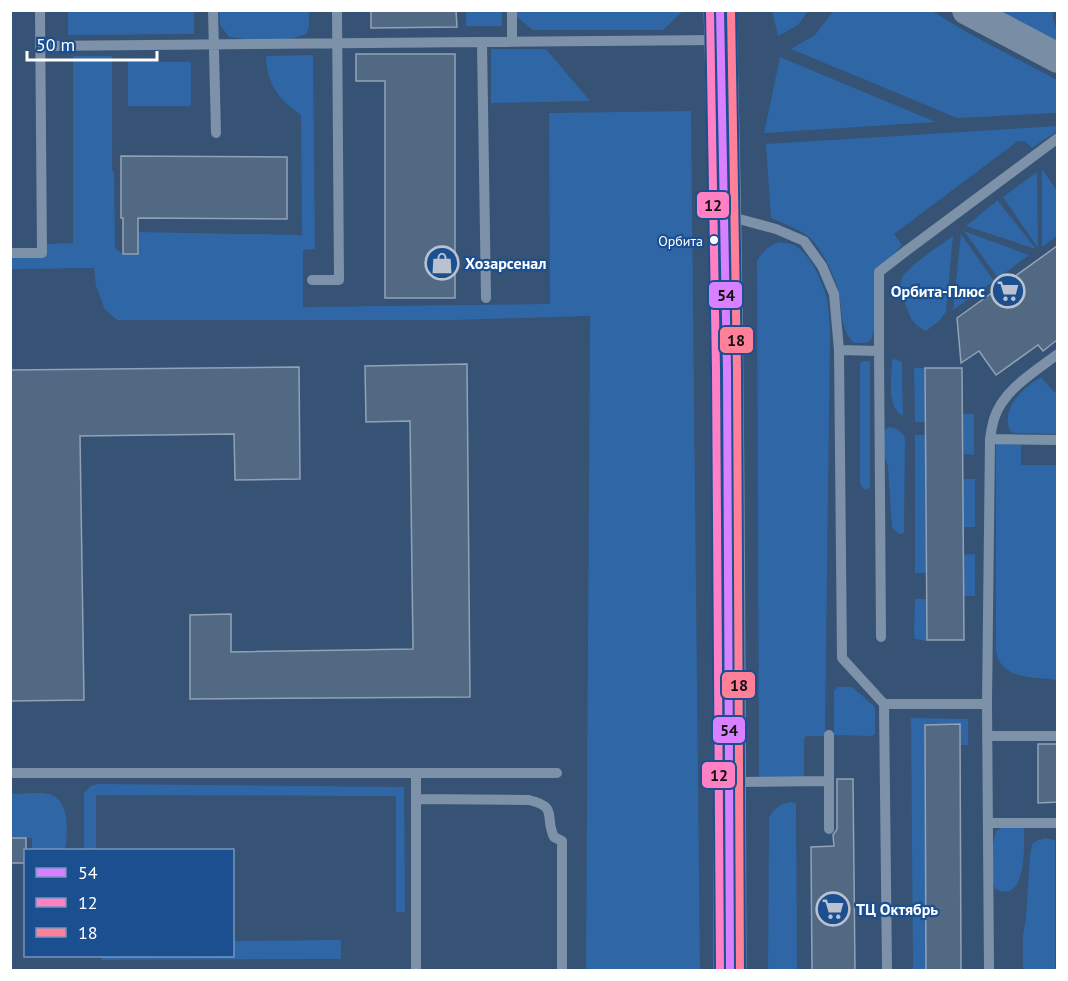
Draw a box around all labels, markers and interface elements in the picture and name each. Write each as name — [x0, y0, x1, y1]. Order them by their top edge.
scale bar — [27, 24, 158, 62]
text: 50 m — [36, 33, 75, 56]
line badge: 12 — [696, 191, 730, 219]
text: 12 — [704, 195, 722, 215]
place label: Орбита — [658, 232, 703, 250]
marker: Орбита — [708, 234, 720, 246]
shop icon: Хозарсенал — [424, 245, 460, 281]
place label: Хозарсенал — [465, 253, 546, 273]
supermarket icon: Орбита-Плюс — [990, 273, 1026, 309]
line badge: 54 — [708, 281, 743, 309]
place label: Орбита-Плюс — [891, 281, 985, 301]
text: 54 — [717, 285, 735, 305]
line badge: 18 — [719, 326, 754, 354]
text: 18 — [727, 330, 745, 350]
line badge: 18 — [721, 671, 756, 699]
text: 18 — [730, 675, 748, 695]
line badge: 54 — [712, 716, 746, 744]
text: 54 — [720, 720, 738, 740]
line badge: 12 — [701, 761, 736, 789]
text: 12 — [710, 765, 728, 785]
legend — [24, 849, 234, 957]
text: 54 — [78, 861, 98, 884]
text: 12 — [78, 891, 98, 914]
supermarket icon: ТЦ Октябрь — [815, 891, 851, 927]
place label: ТЦ Октябрь — [856, 899, 938, 919]
text: 18 — [78, 921, 98, 944]

